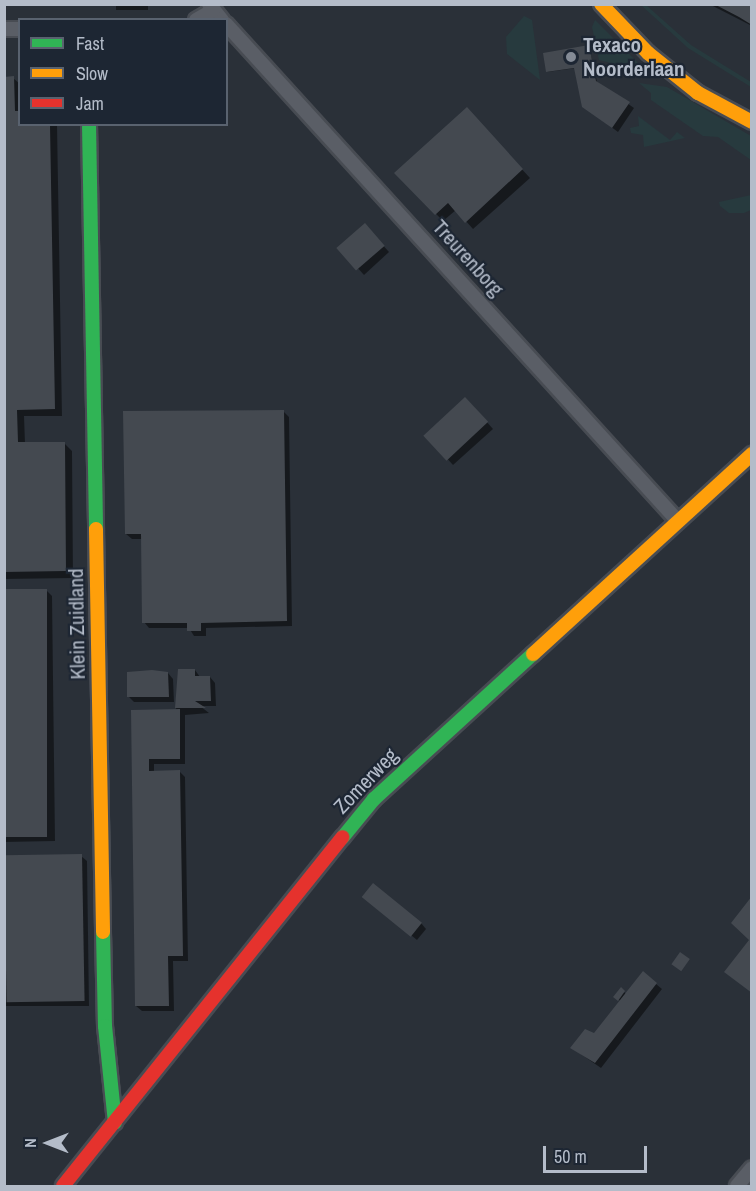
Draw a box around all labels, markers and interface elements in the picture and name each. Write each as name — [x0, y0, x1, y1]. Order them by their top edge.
legend — [18, 18, 228, 126]
text: Fast — [76, 31, 104, 56]
place label: Texaco Noorderlaan — [583, 32, 684, 82]
marker: Texaco Noorderlaan — [564, 50, 578, 64]
text: Slow — [76, 61, 108, 86]
text: Jam — [76, 91, 104, 116]
street label: Treurenborg — [427, 215, 509, 301]
street label: Klein Zuidland — [63, 568, 91, 680]
street label: Zomerweg — [329, 743, 403, 819]
north arrow — [18, 1113, 78, 1173]
scale bar — [546, 1134, 650, 1172]
text: N — [19, 1138, 41, 1148]
text: 50 m — [554, 1144, 587, 1169]

